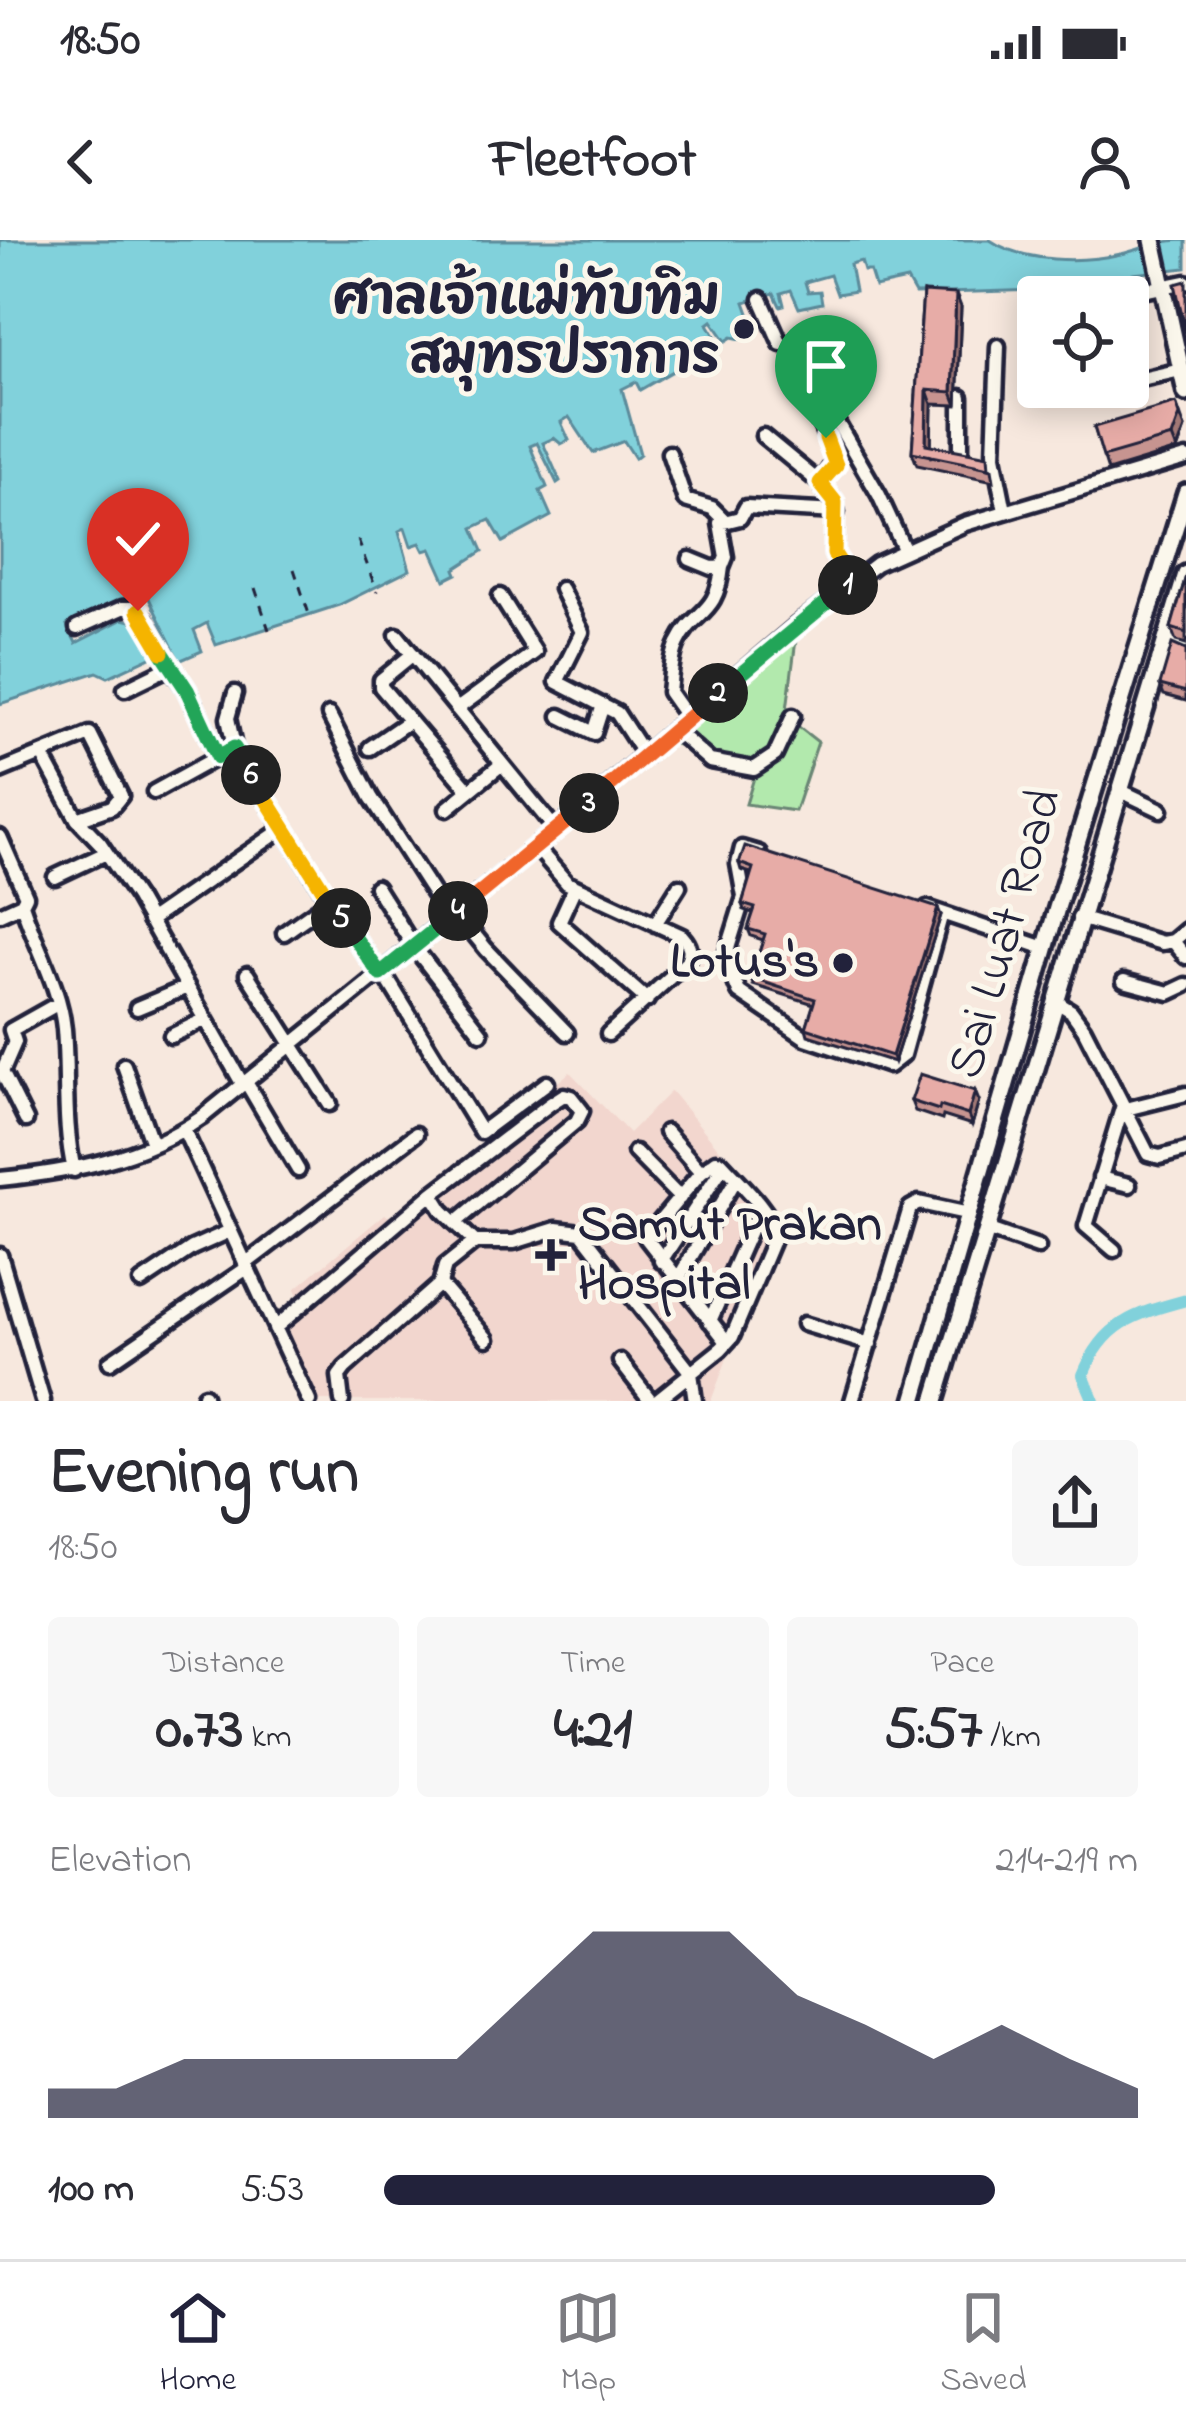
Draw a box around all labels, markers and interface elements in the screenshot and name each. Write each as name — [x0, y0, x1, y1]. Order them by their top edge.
text: 18:50 — [60, 9, 140, 75]
text: Fleetfoot — [490, 123, 696, 201]
icon: back — [48, 129, 114, 195]
icon: person — [1072, 129, 1138, 195]
place label: ศาลเจ้าแม่ทับทิม สมุทรปราการ — [333, 263, 720, 397]
map controls — [1017, 276, 1149, 408]
button: locate — [1017, 276, 1149, 408]
pin — [775, 315, 877, 438]
marker: ศาลเจ้าแม่ทับทิม สมุทรปราการ — [731, 316, 757, 342]
icon: arrive — [793, 333, 859, 399]
pin — [87, 488, 189, 611]
icon: check — [105, 506, 171, 572]
pin: 1 — [818, 555, 878, 615]
text: 1 — [843, 561, 853, 609]
pin: 2 — [688, 663, 748, 723]
text: 2 — [710, 669, 726, 717]
pin: 6 — [221, 745, 281, 805]
text: 6 — [244, 751, 258, 799]
pin: 3 — [559, 773, 619, 833]
text: 3 — [582, 779, 596, 827]
street label: Sai Luat Road — [930, 780, 1084, 1088]
pin: 4 — [428, 881, 488, 941]
text: 4 — [451, 887, 465, 935]
pin: 5 — [311, 888, 371, 948]
text: 5 — [332, 894, 350, 942]
place label: Lotus's — [670, 926, 819, 1001]
marker: Lotus's — [830, 950, 856, 976]
place label: Samut Prakan Hospital — [578, 1189, 882, 1323]
marker: Samut Prakan Hospital — [535, 1239, 567, 1271]
text: Evening run — [48, 1427, 359, 1523]
button: share — [1012, 1440, 1138, 1566]
text: 18:50 — [48, 1520, 118, 1577]
text: Distance — [163, 1640, 284, 1688]
text: Time — [560, 1640, 626, 1688]
text: Pace — [930, 1640, 995, 1688]
text: 0.73 — [156, 1688, 243, 1775]
text: 4:21 — [554, 1688, 632, 1775]
text: 5:57 — [884, 1688, 982, 1775]
text: km — [243, 1714, 292, 1762]
text: /km — [982, 1714, 1041, 1762]
text: Elevation — [48, 1833, 191, 1890]
text: 214–219 m — [995, 1833, 1138, 1890]
text: 100 m — [48, 2162, 134, 2219]
text: 5:53 — [240, 2162, 304, 2219]
tab: Home — [160, 2285, 236, 2405]
tab: Map — [555, 2285, 621, 2405]
tab: Saved — [940, 2285, 1026, 2405]

